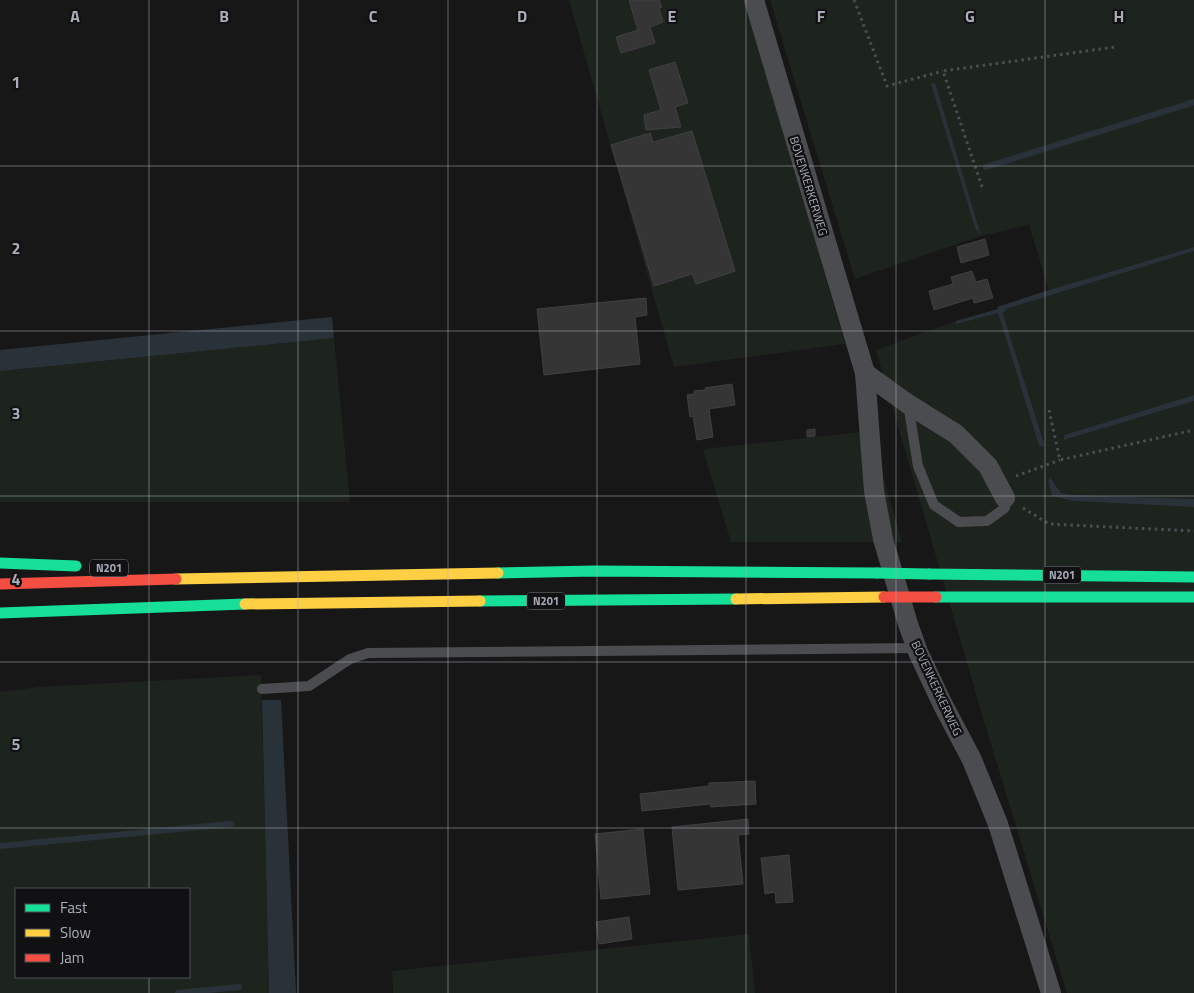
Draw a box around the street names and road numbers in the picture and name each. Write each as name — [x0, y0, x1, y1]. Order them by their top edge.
street label: BOVENKERKERWEG — [785, 134, 833, 238]
road number: N201 — [90, 560, 128, 576]
road number: N201 — [1043, 566, 1081, 584]
road number: N201 — [527, 592, 565, 610]
street label: BOVENKERKERWEG — [907, 637, 967, 739]

